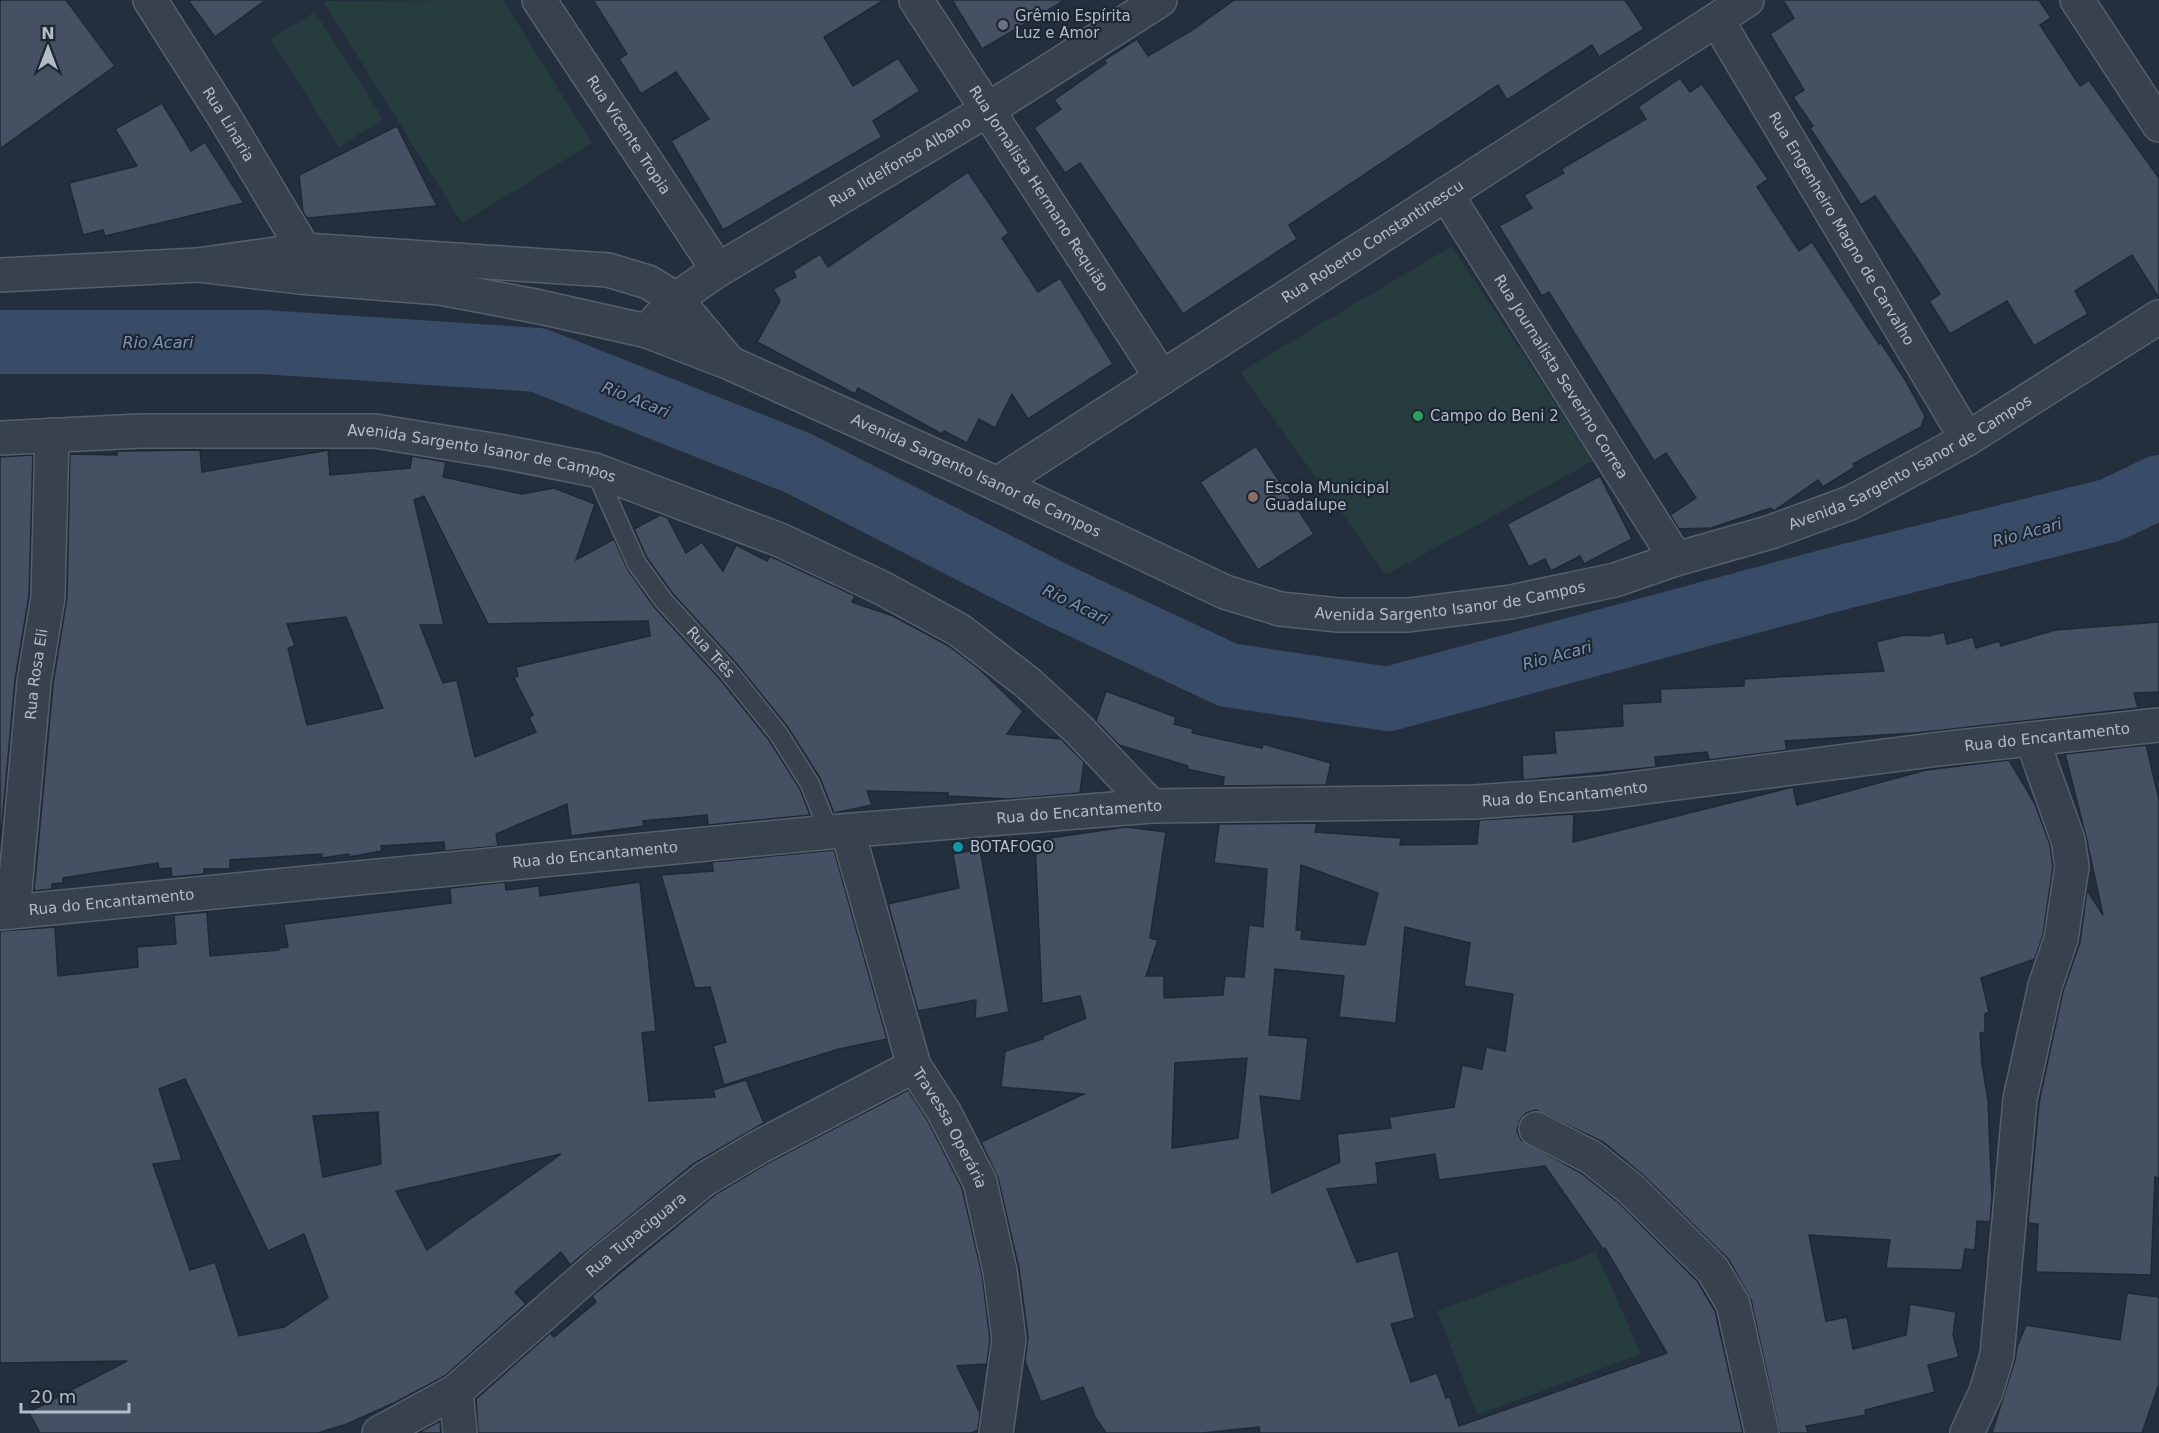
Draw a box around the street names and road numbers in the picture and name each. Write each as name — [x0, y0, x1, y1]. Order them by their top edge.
street label: Rua Vicente Tropia — [583, 72, 674, 198]
street label: Rua Jornalista Hermano Requião — [965, 82, 1112, 295]
street label: Rua Linaria — [199, 84, 258, 165]
street label: Rua Engenheiro Magno de Carvalho — [1765, 109, 1918, 349]
street label: Rua Ildelfonso Albano — [826, 113, 974, 211]
street label: Rua Roberto Constantinescu — [1278, 176, 1467, 307]
street label: Rua Journalista Severino Correa — [1490, 271, 1632, 482]
street label: Avenida Sargento Isanor de Campos — [1786, 391, 2035, 534]
street label: Avenida Sargento Isanor de Campos — [848, 410, 1104, 541]
street label: Avenida Sargento Isanor de Campos — [347, 422, 619, 486]
street label: Avenida Sargento Isanor de Campos — [1314, 577, 1587, 624]
street label: Rua Três — [683, 623, 739, 681]
street label: Rua Rosa Eli — [22, 627, 52, 721]
street label: Rua do Encantamento — [1964, 719, 2131, 755]
street label: Rua do Encantamento — [1481, 778, 1649, 810]
street label: Rua do Encantamento — [996, 797, 1162, 827]
street label: Rua do Encantamento — [512, 838, 679, 872]
street label: Rua do Encantamento — [28, 885, 195, 919]
street label: Travessa Operária — [908, 1064, 990, 1190]
street label: Rua Tupaciguara — [582, 1189, 690, 1281]

